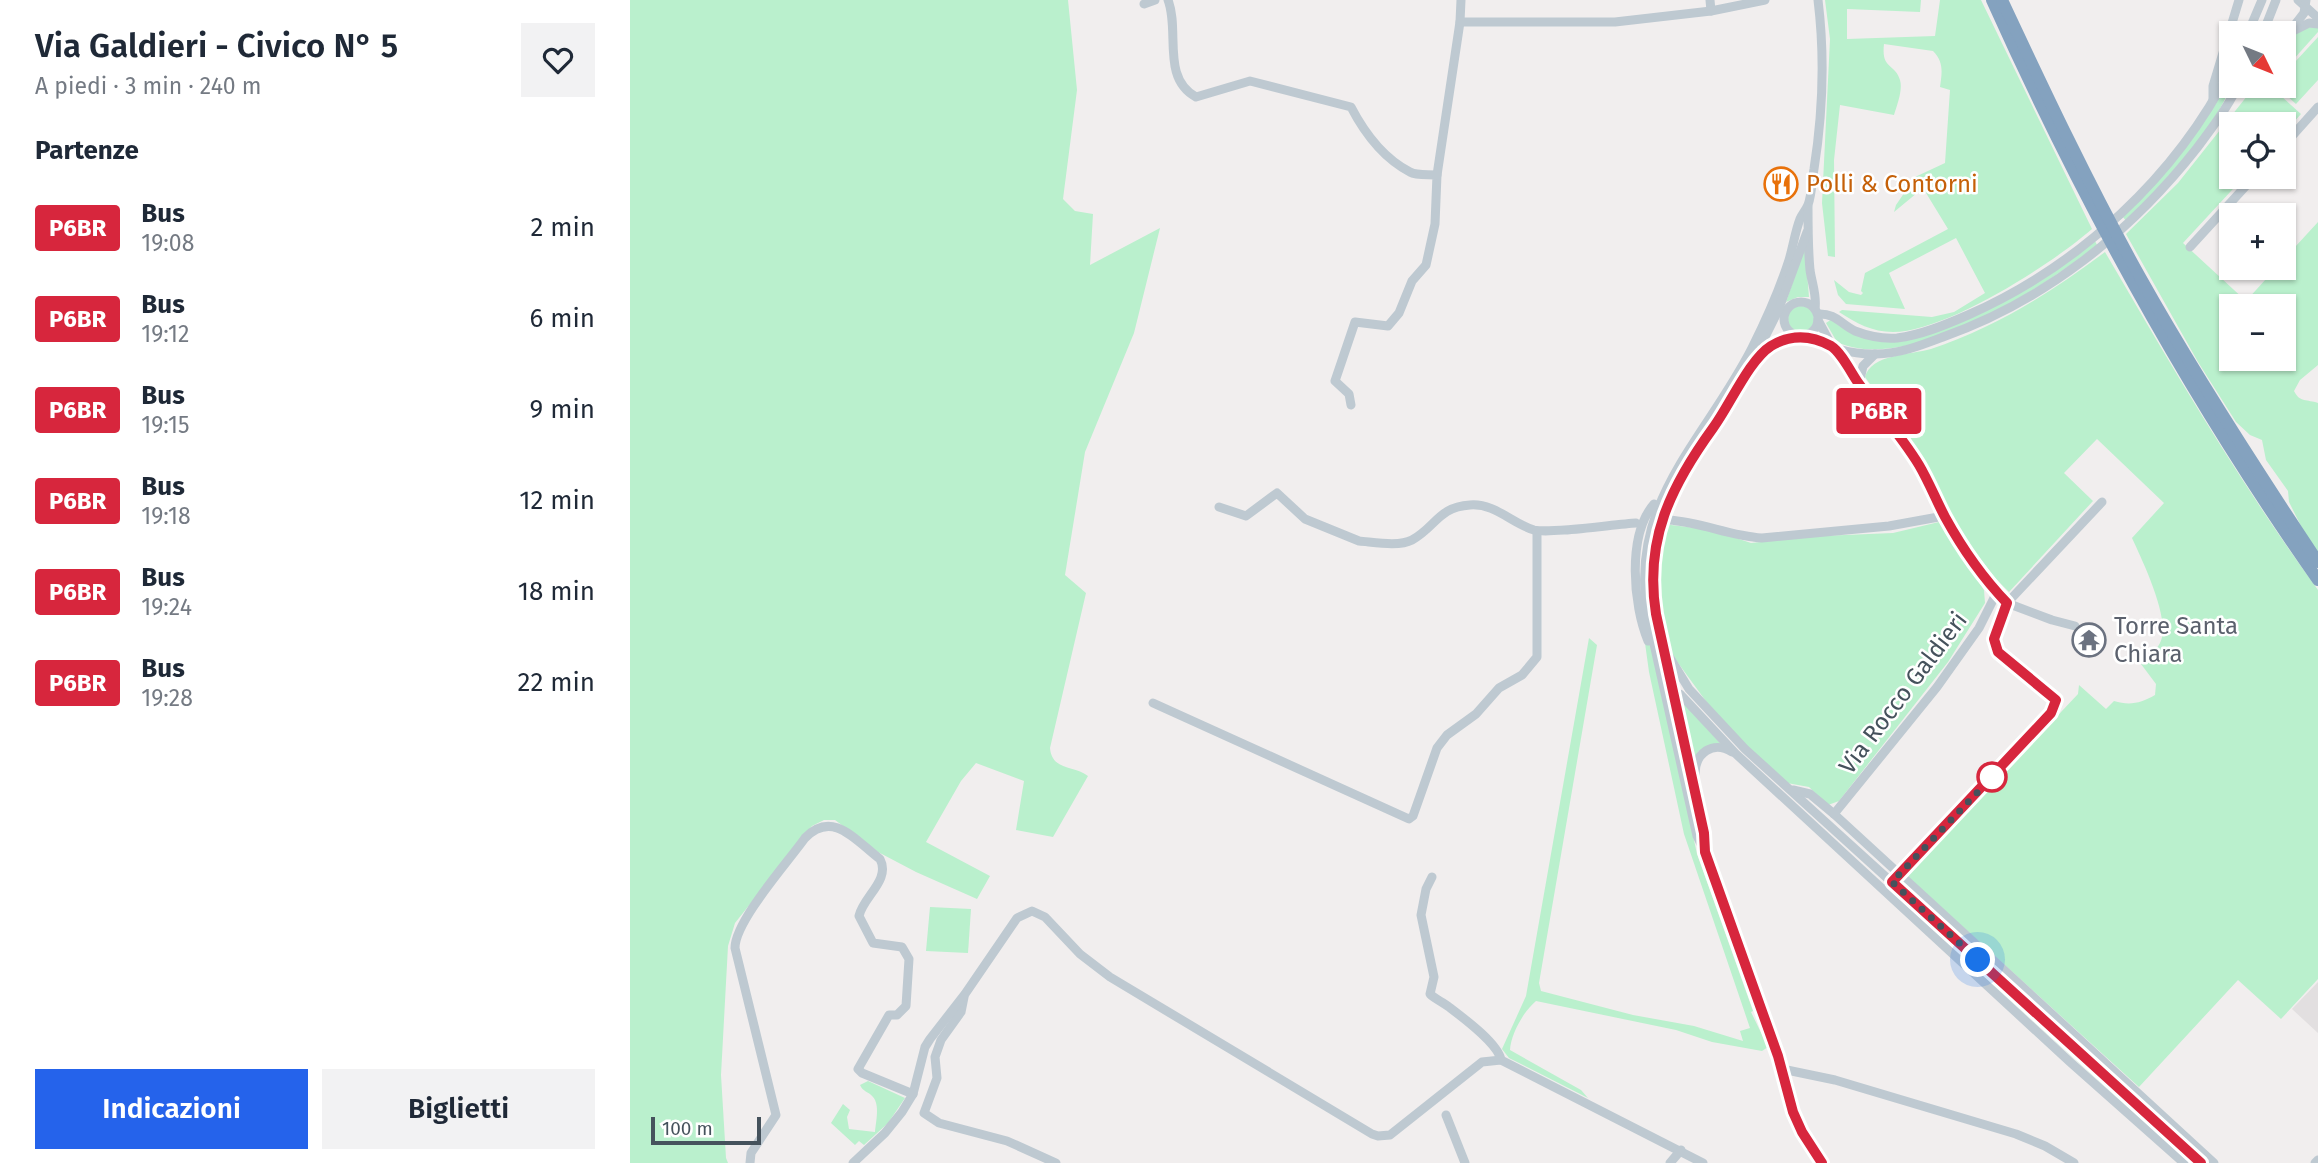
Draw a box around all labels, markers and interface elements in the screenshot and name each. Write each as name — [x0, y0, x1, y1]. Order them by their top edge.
north arrow — [2219, 21, 2296, 98]
map controls — [2219, 21, 2296, 371]
button: heart — [521, 23, 595, 97]
text: Via Galdieri - Civico N° 5 — [35, 26, 398, 66]
text: A piedi · 3 min · 240 m — [35, 72, 262, 100]
button: locate — [2219, 112, 2296, 189]
text: Partenze — [35, 135, 139, 166]
restaurant icon: Polli & Contorni — [1762, 165, 1800, 203]
place label: Polli & Contorni — [1806, 170, 1978, 198]
text: Bus — [141, 198, 185, 229]
button: + — [2219, 203, 2296, 280]
text: 2 min — [530, 212, 595, 243]
text: P6BR — [49, 214, 106, 242]
text: 19:08 — [141, 229, 194, 257]
text: Bus — [141, 289, 185, 320]
button: − — [2219, 294, 2296, 371]
text: 6 min — [529, 303, 595, 334]
text: P6BR — [49, 305, 106, 333]
text: 19:12 — [141, 320, 189, 348]
text: Bus — [141, 380, 185, 411]
line badge: P6BR — [1830, 388, 1928, 434]
text: 9 min — [530, 394, 595, 425]
text: P6BR — [49, 396, 106, 424]
text: P6BR — [1850, 397, 1908, 425]
text: 19:15 — [141, 411, 189, 439]
text: Bus — [141, 471, 185, 502]
text: 12 min — [519, 485, 595, 516]
text: P6BR — [49, 487, 106, 515]
text: 19:18 — [141, 502, 191, 530]
text: Bus — [141, 562, 185, 593]
text: 18 min — [518, 576, 595, 607]
text: P6BR — [49, 578, 106, 606]
text: 19:24 — [141, 593, 192, 621]
street label: Via Rocco Galdieri — [1833, 607, 1973, 779]
place label: Torre Santa Chiara — [2114, 612, 2238, 668]
temple icon: Torre Santa Chiara — [2070, 621, 2108, 659]
text: Bus — [141, 653, 185, 684]
text: 22 min — [518, 667, 595, 698]
text: P6BR — [49, 669, 106, 697]
text: 19:28 — [141, 684, 193, 712]
unlabelled marker — [1977, 762, 2007, 792]
your location — [1960, 942, 1995, 977]
button: Indicazioni — [35, 1069, 308, 1149]
button: Biglietti — [322, 1069, 595, 1149]
scale bar — [651, 1114, 761, 1146]
text: 100 m — [662, 1117, 713, 1140]

